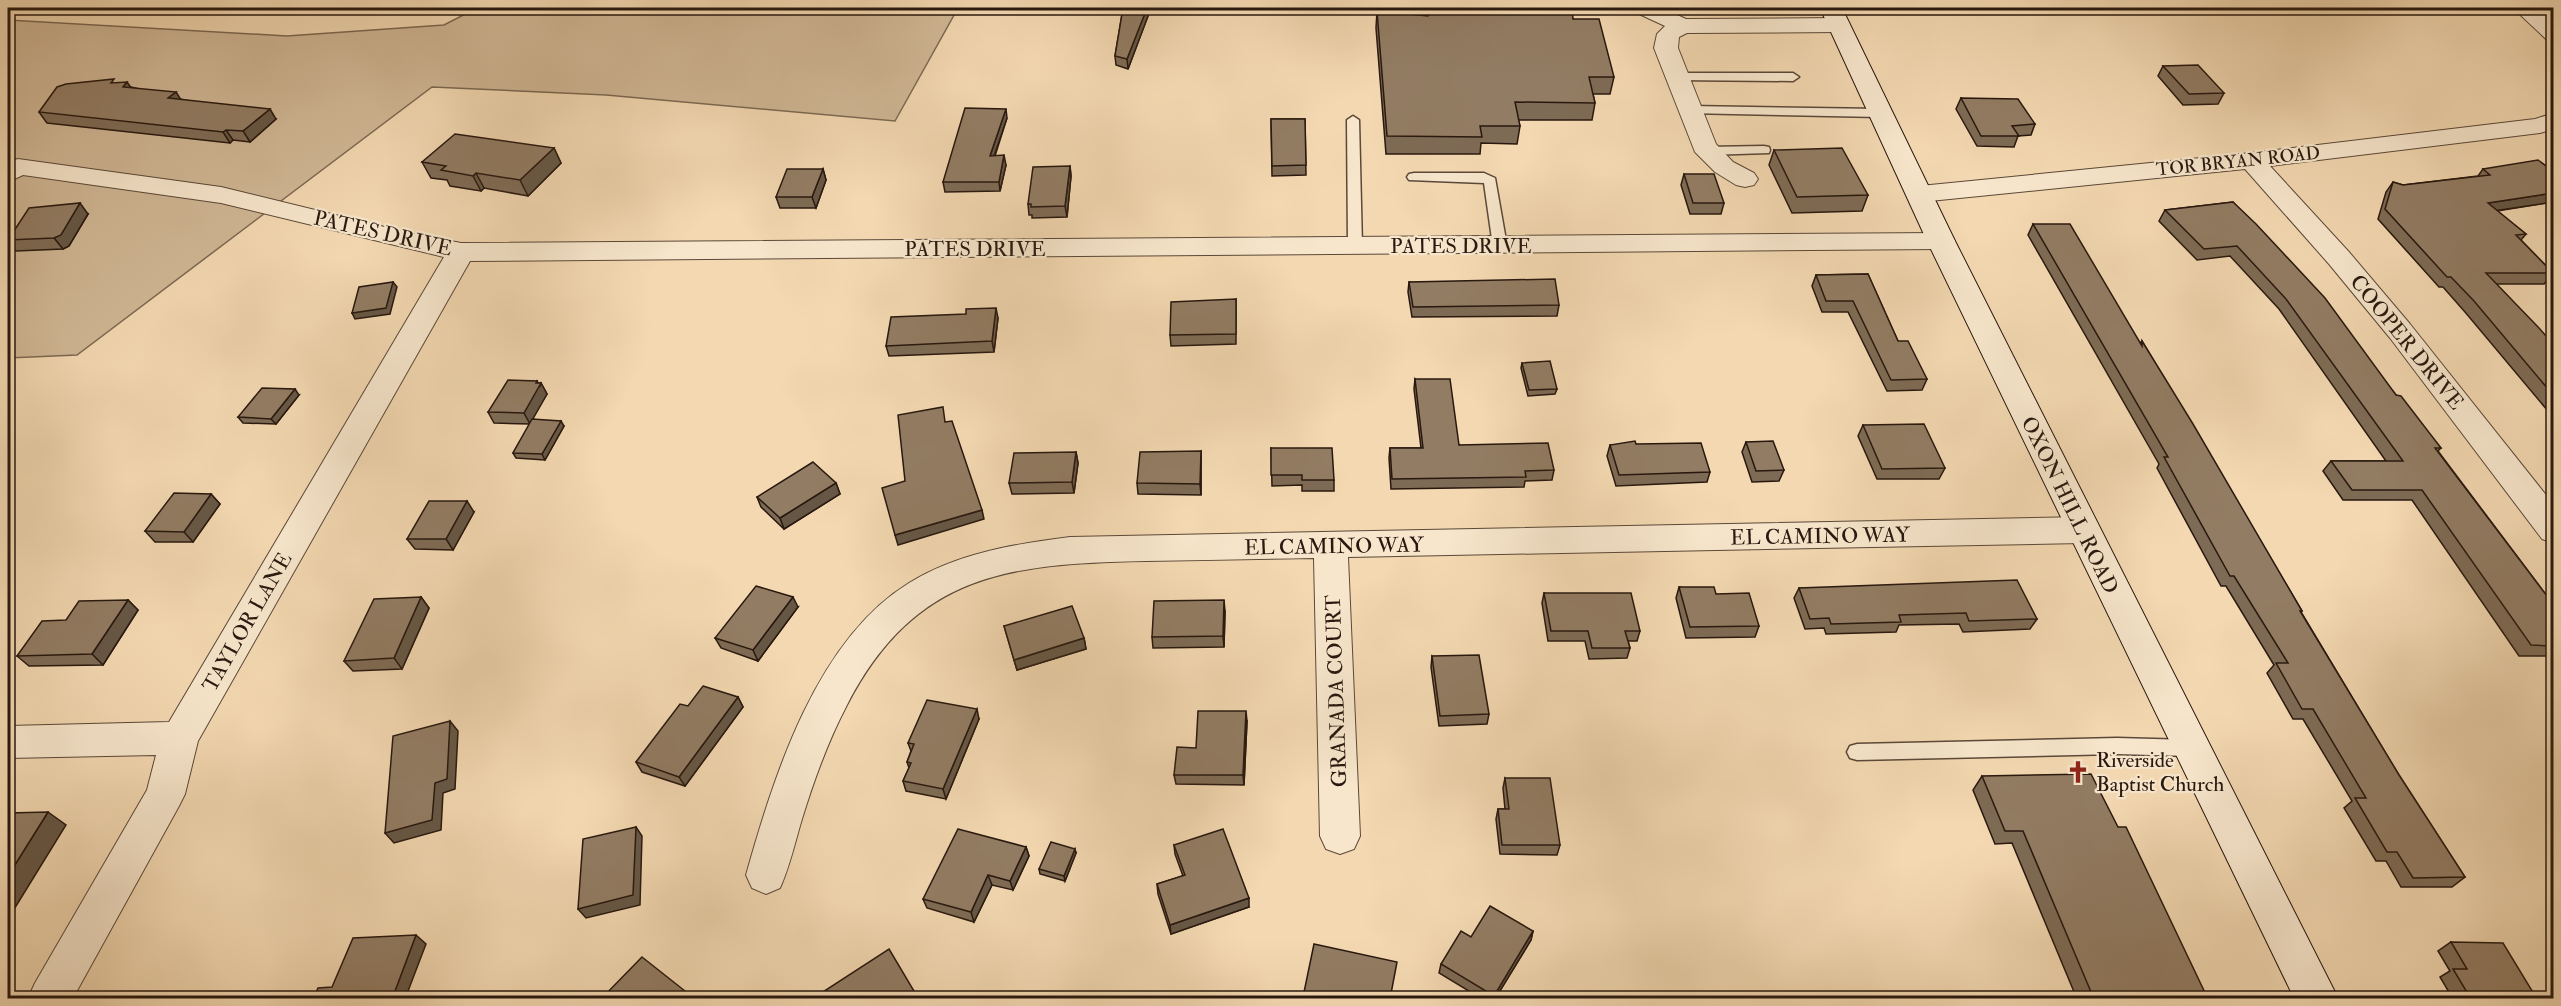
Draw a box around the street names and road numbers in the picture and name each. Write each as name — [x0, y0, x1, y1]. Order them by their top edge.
street label: TOR BRYAN ROAD — [2155, 141, 2321, 182]
street label: PATES DRIVE — [311, 204, 455, 263]
street label: PATES DRIVE — [1390, 233, 1532, 260]
street label: PATES DRIVE — [904, 236, 1046, 263]
street label: COOPER DRIVE — [2344, 269, 2470, 416]
street label: OXON HILL ROAD — [2015, 412, 2124, 599]
street label: EL CAMINO WAY — [1730, 521, 1911, 552]
street label: EL CAMINO WAY — [1244, 531, 1425, 562]
street label: TAYLOR LANE — [197, 548, 298, 697]
street label: GRANADA COURT — [1320, 594, 1353, 788]

